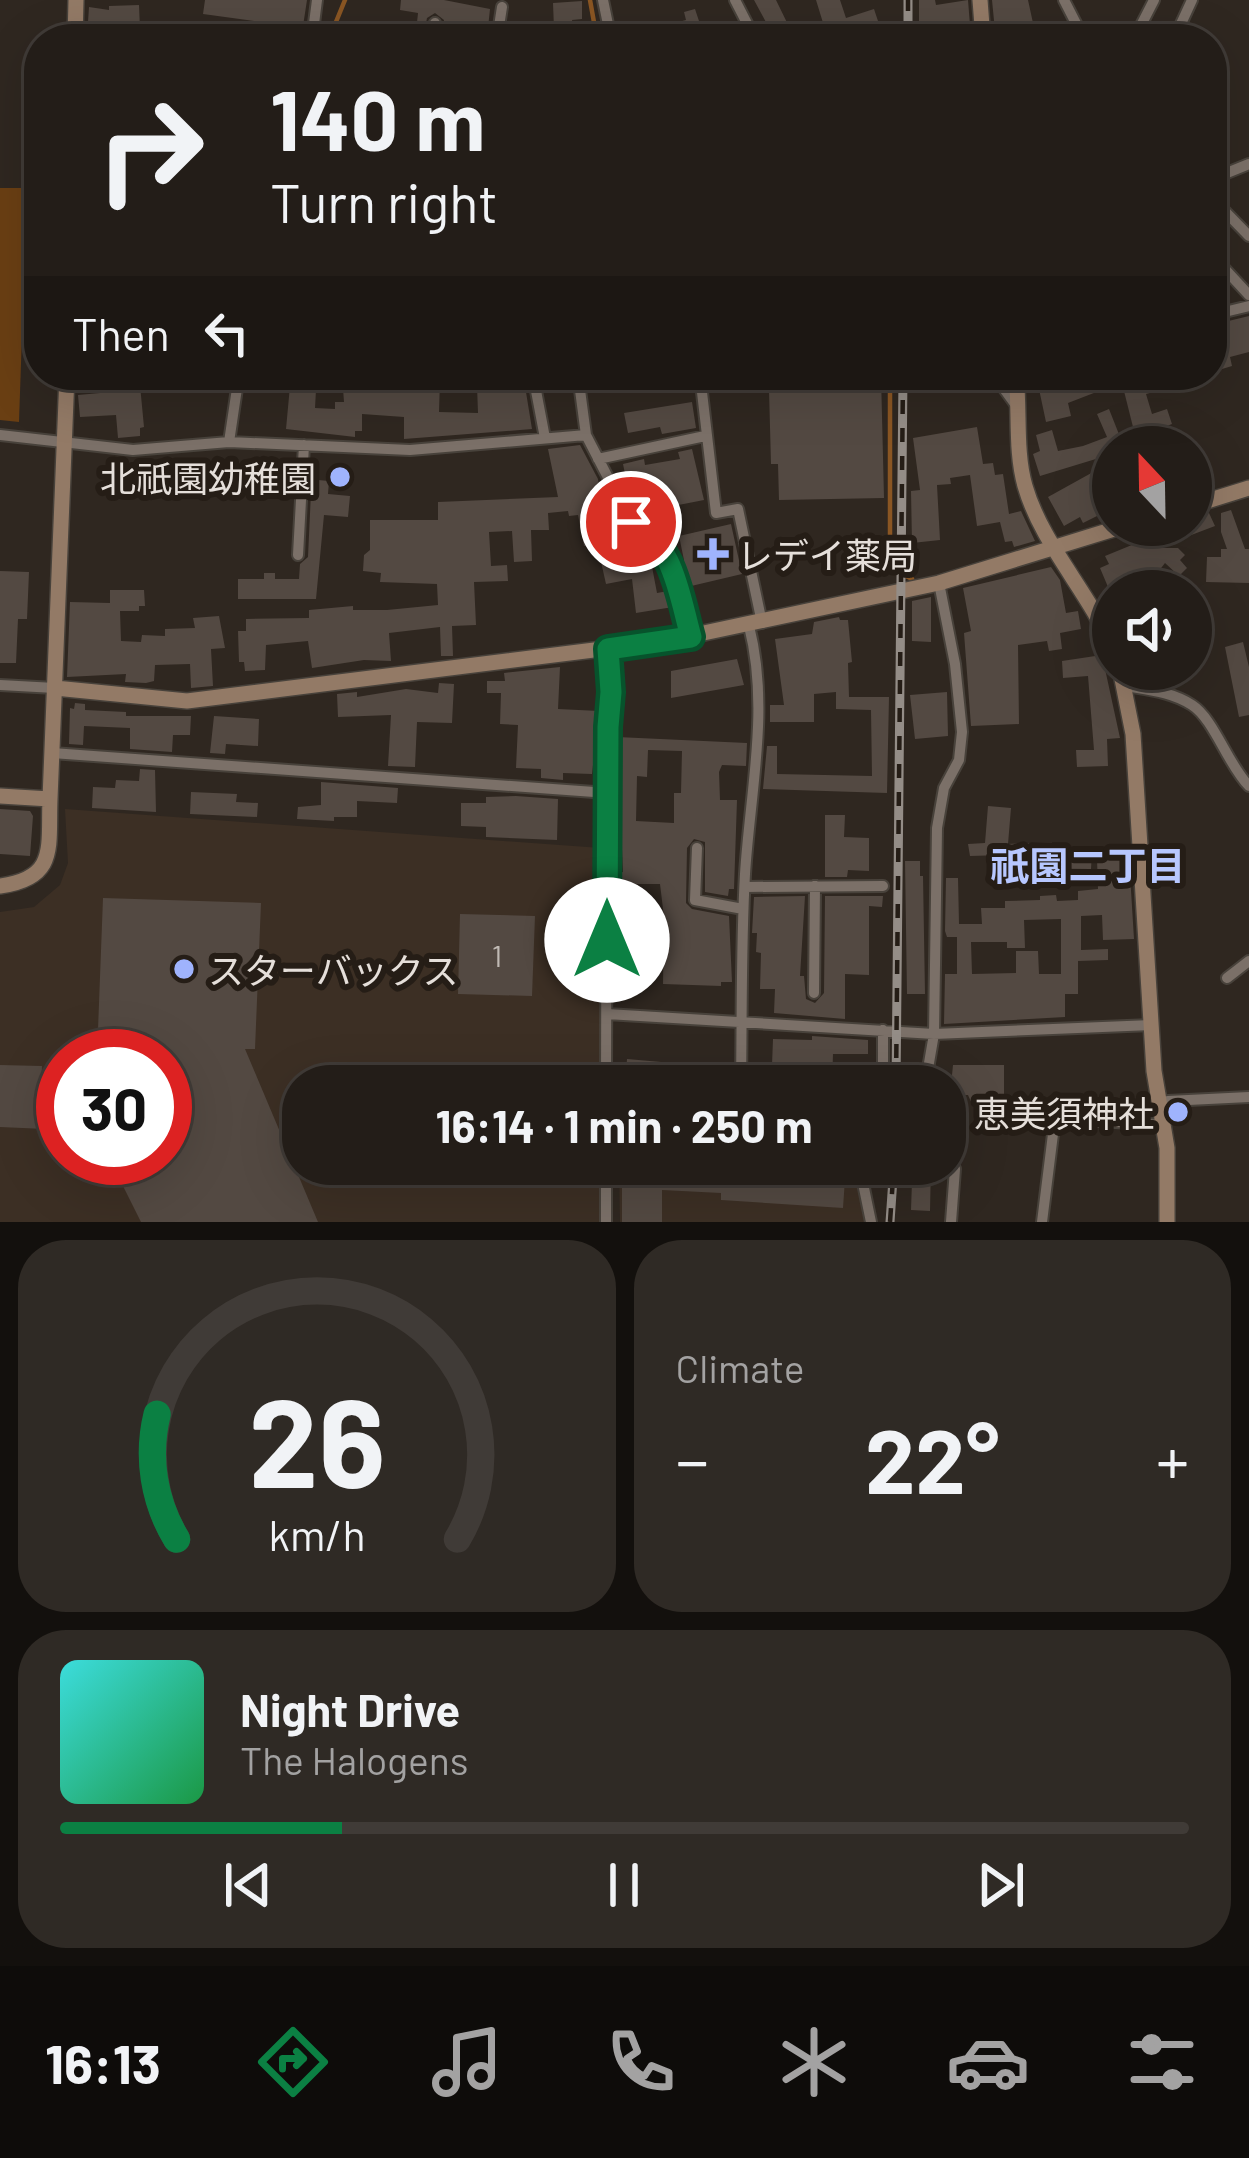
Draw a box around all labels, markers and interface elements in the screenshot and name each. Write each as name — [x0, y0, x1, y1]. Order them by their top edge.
text: 140 m — [270, 67, 485, 168]
icon: right — [72, 72, 228, 228]
text: Turn right — [270, 169, 498, 234]
icon: left — [194, 300, 260, 366]
text: Then — [72, 306, 170, 360]
north arrow — [1092, 426, 1212, 546]
map controls — [1092, 426, 1212, 690]
place label: 北祇園幼稚園 — [100, 456, 316, 499]
marker: 北祇園幼稚園 — [327, 464, 353, 490]
pin — [580, 471, 682, 573]
icon: arrive — [598, 489, 664, 555]
place label: レデイ薬局 — [737, 533, 917, 576]
marker: レデイ薬局 — [700, 541, 726, 567]
button: sound — [1092, 570, 1212, 690]
district label: 祇園二丁目 — [990, 841, 1186, 888]
position arrow — [544, 877, 670, 1003]
house number: 1 — [492, 937, 502, 973]
place label: スターバックス — [208, 948, 459, 991]
marker: スターバックス — [171, 956, 197, 982]
speed limit sign: 30 — [36, 1029, 192, 1185]
place label: 恵美須神社 — [974, 1091, 1154, 1134]
text: 16:14 · 1 min · 250 m — [435, 1098, 813, 1152]
marker: 恵美須神社 — [1165, 1099, 1191, 1125]
text: Climate — [676, 1344, 805, 1391]
text: 26 — [248, 1363, 385, 1513]
text: 22° — [865, 1404, 1000, 1512]
text: − — [676, 1419, 709, 1498]
text: + — [1156, 1419, 1189, 1498]
text: km/h — [268, 1508, 365, 1560]
text: Night Drive — [240, 1682, 460, 1736]
text: The Halogens — [240, 1736, 469, 1783]
icon: previous — [215, 1852, 281, 1918]
icon: pause — [591, 1852, 657, 1918]
icon: next — [968, 1852, 1034, 1918]
icon: directions — [251, 2020, 335, 2104]
icon: music — [425, 2020, 509, 2104]
icon: phone — [599, 2020, 683, 2104]
icon: climate — [772, 2020, 856, 2104]
icon: car — [946, 2020, 1030, 2104]
icon: filters — [1120, 2020, 1204, 2104]
text: 16:13 — [45, 2030, 161, 2095]

